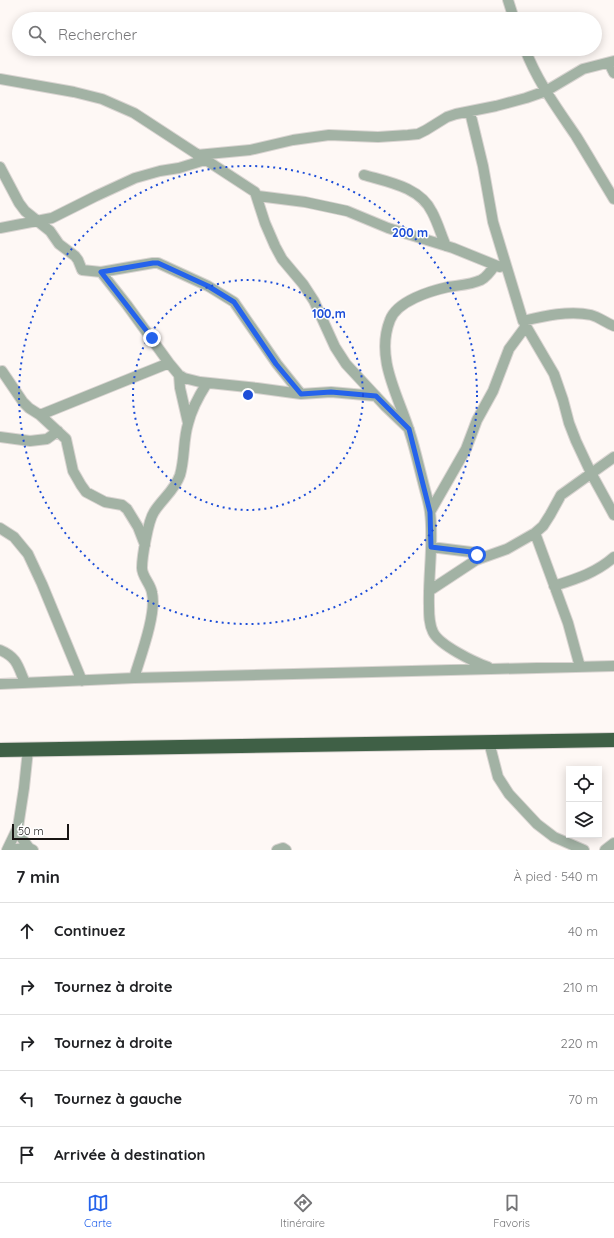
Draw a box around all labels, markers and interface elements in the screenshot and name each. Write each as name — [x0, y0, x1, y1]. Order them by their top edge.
search box — [12, 12, 602, 56]
icon: search — [26, 23, 48, 45]
text: Rechercher — [58, 25, 137, 44]
text: 200 m — [392, 225, 428, 240]
text: 100 m — [312, 306, 346, 321]
route end — [143, 329, 161, 347]
centre of rings — [241, 388, 255, 402]
route start — [468, 546, 486, 564]
map controls — [566, 766, 602, 838]
button: locate — [566, 766, 602, 802]
button: layers — [566, 802, 602, 838]
scale bar — [12, 822, 69, 841]
text: 50 m — [18, 824, 44, 838]
text: 7 min — [16, 866, 60, 887]
text: À pied · 540 m — [513, 868, 598, 884]
icon: ahead — [16, 920, 38, 942]
text: Continuez — [54, 921, 125, 940]
text: 40 m — [568, 923, 598, 939]
icon: right — [16, 976, 38, 998]
text: Tournez à droite — [54, 977, 173, 996]
text: 210 m — [563, 979, 598, 995]
icon: right — [16, 1032, 38, 1054]
text: Tournez à droite — [54, 1033, 173, 1052]
text: 220 m — [560, 1035, 598, 1051]
icon: left — [16, 1088, 38, 1110]
text: Tournez à gauche — [54, 1089, 182, 1108]
text: 70 m — [568, 1091, 598, 1107]
icon: arrive — [16, 1144, 38, 1166]
text: Arrivée à destination — [54, 1145, 206, 1164]
tab: Carte — [84, 1192, 112, 1230]
tab: Itinéraire — [280, 1192, 325, 1230]
tab: Favoris — [493, 1192, 530, 1230]

